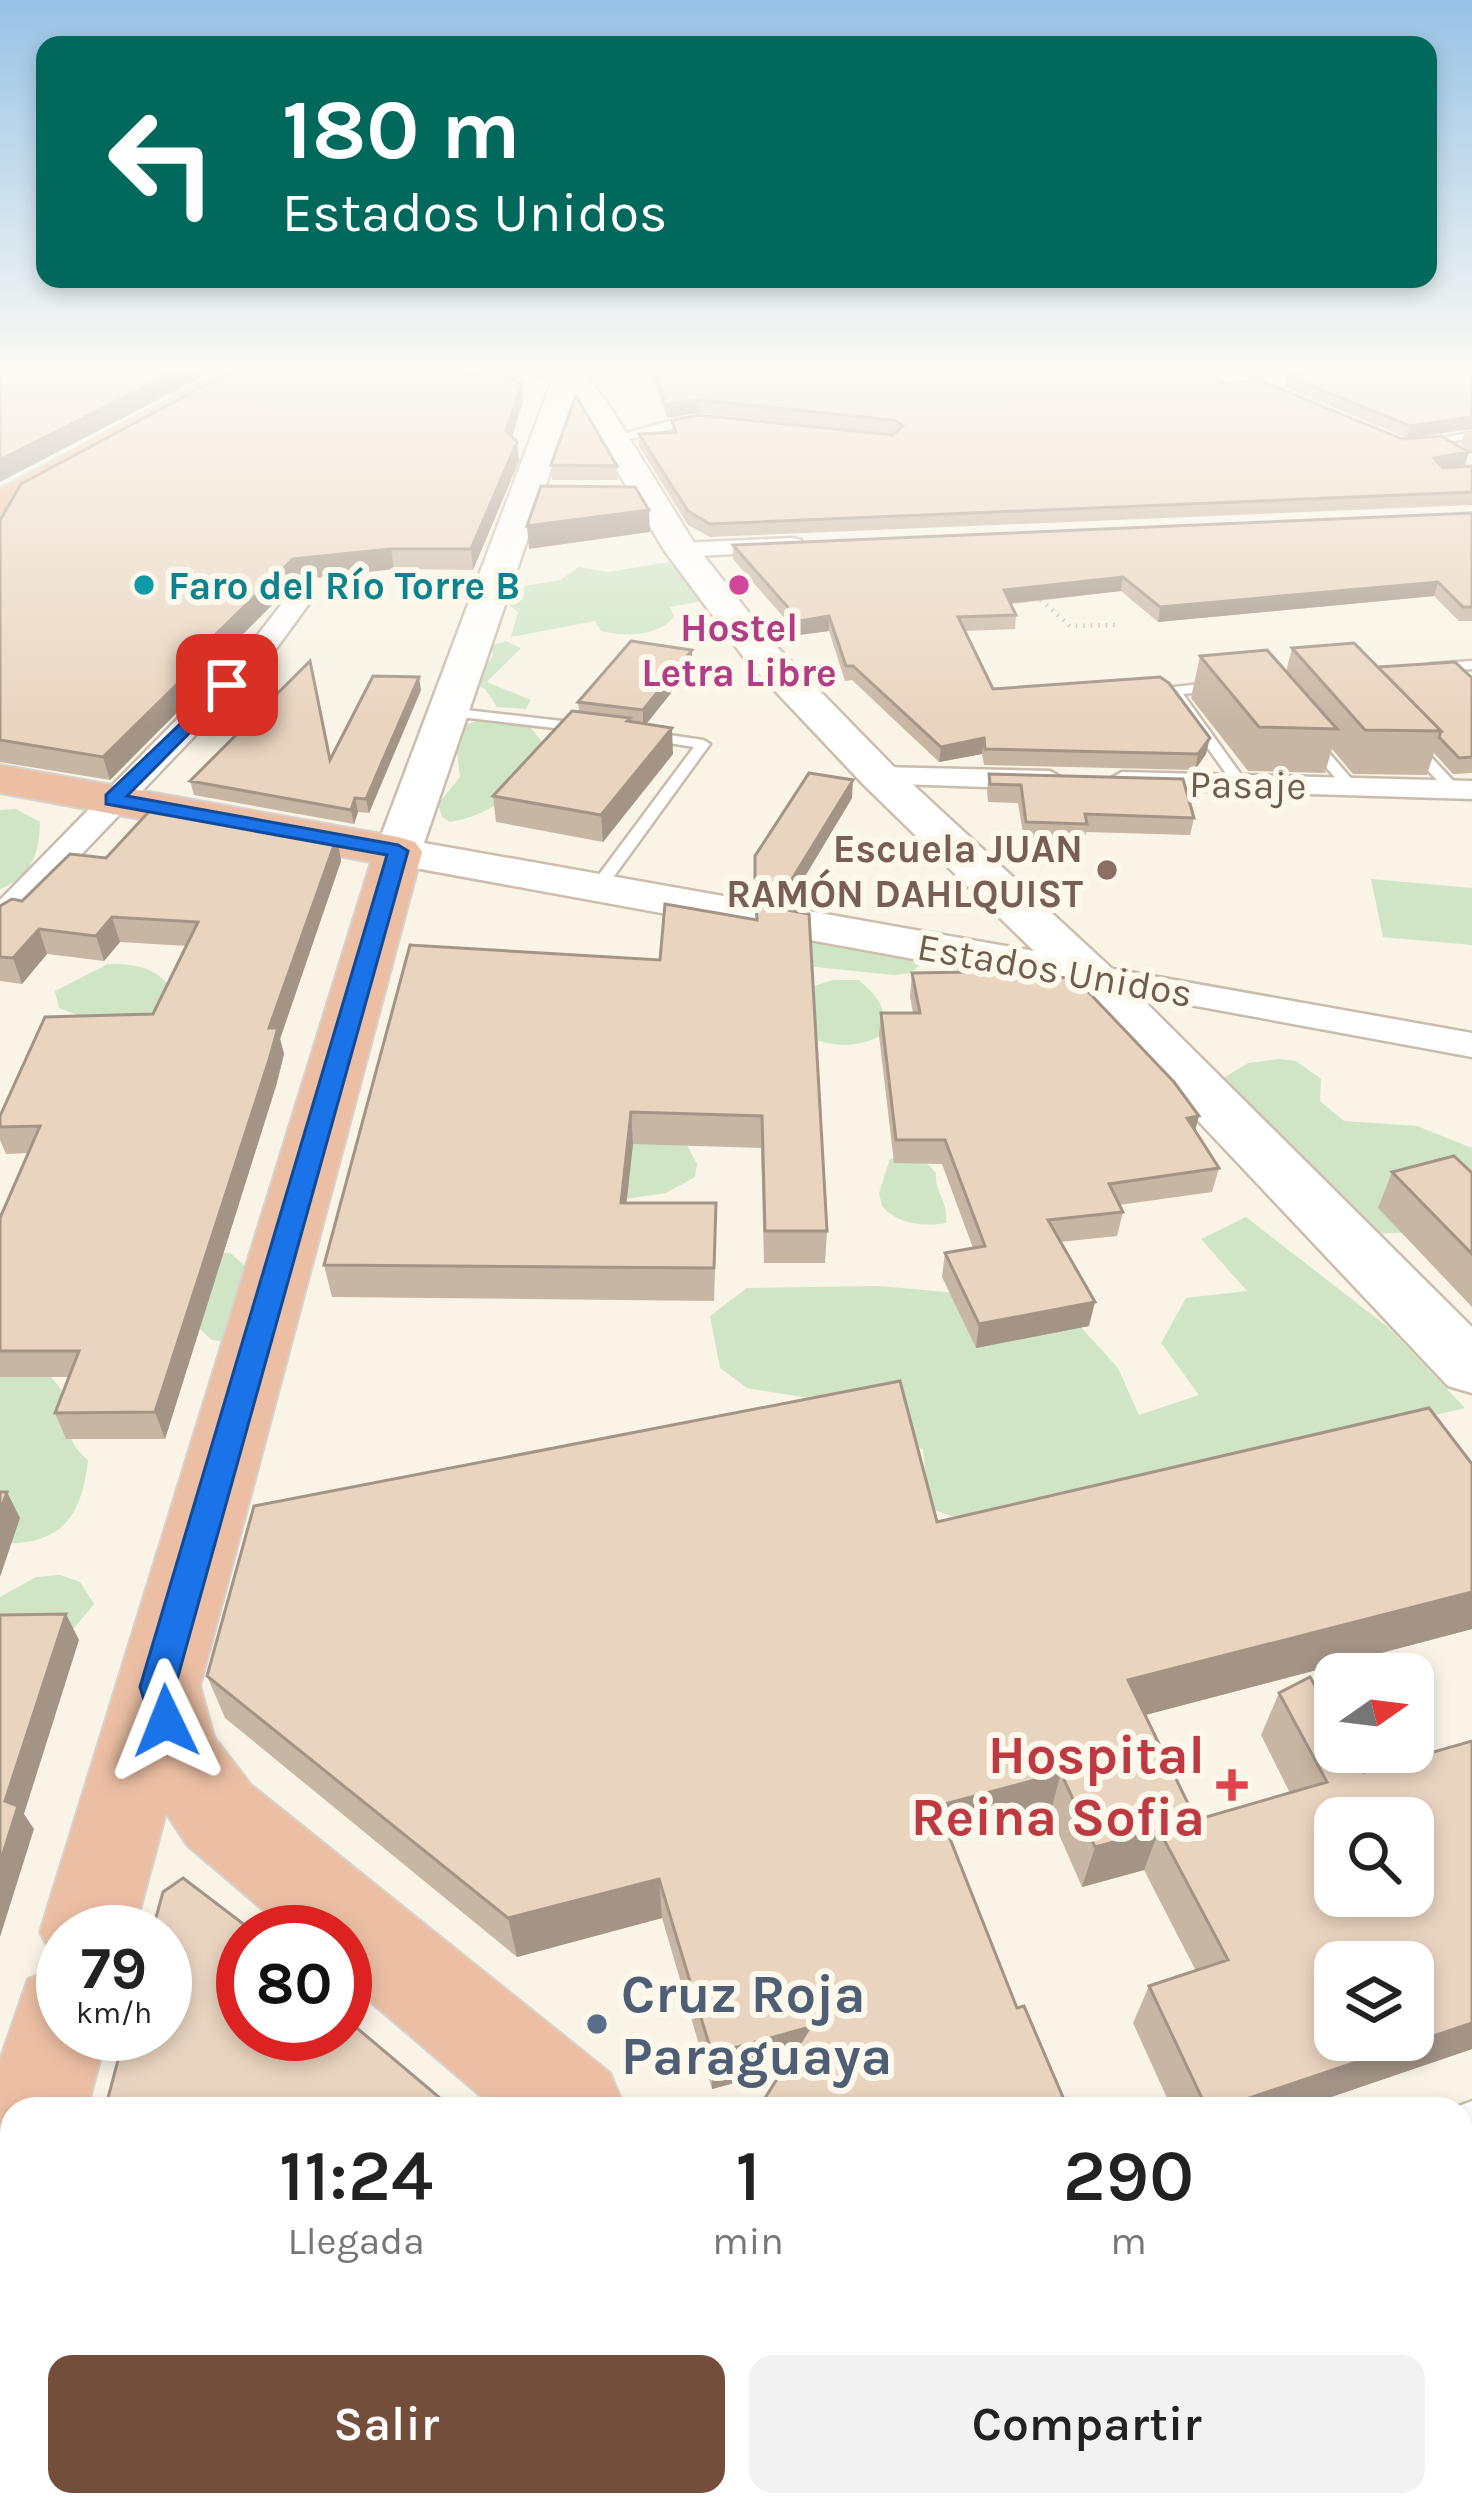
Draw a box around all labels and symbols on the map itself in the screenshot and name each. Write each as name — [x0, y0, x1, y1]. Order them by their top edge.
place label: Faro del Río Torre B — [168, 563, 520, 609]
marker: Faro del Río Torre B — [131, 572, 157, 598]
marker: Hostel Letra Libre — [726, 572, 752, 598]
place label: Hostel Letra Libre — [641, 605, 837, 696]
pin — [176, 634, 278, 736]
street label: Pasaje — [1189, 761, 1307, 809]
place label: Escuela JUAN RAMÓN DAHLQUIST — [726, 826, 1083, 917]
marker: Escuela JUAN RAMÓN DAHLQUIST — [1094, 857, 1120, 883]
street label: Estados Unidos — [914, 923, 1196, 1017]
north arrow — [1314, 1653, 1434, 1773]
position arrow — [103, 1658, 229, 1784]
place label: Hospital Reina Sofia — [911, 1723, 1205, 1849]
marker: Hospital Reina Sofia — [1216, 1769, 1248, 1801]
speed limit sign: 80 — [216, 1905, 372, 2061]
place label: Cruz Roja Paraguaya — [621, 1962, 892, 2088]
marker: Cruz Roja Paraguaya — [584, 2011, 610, 2037]

